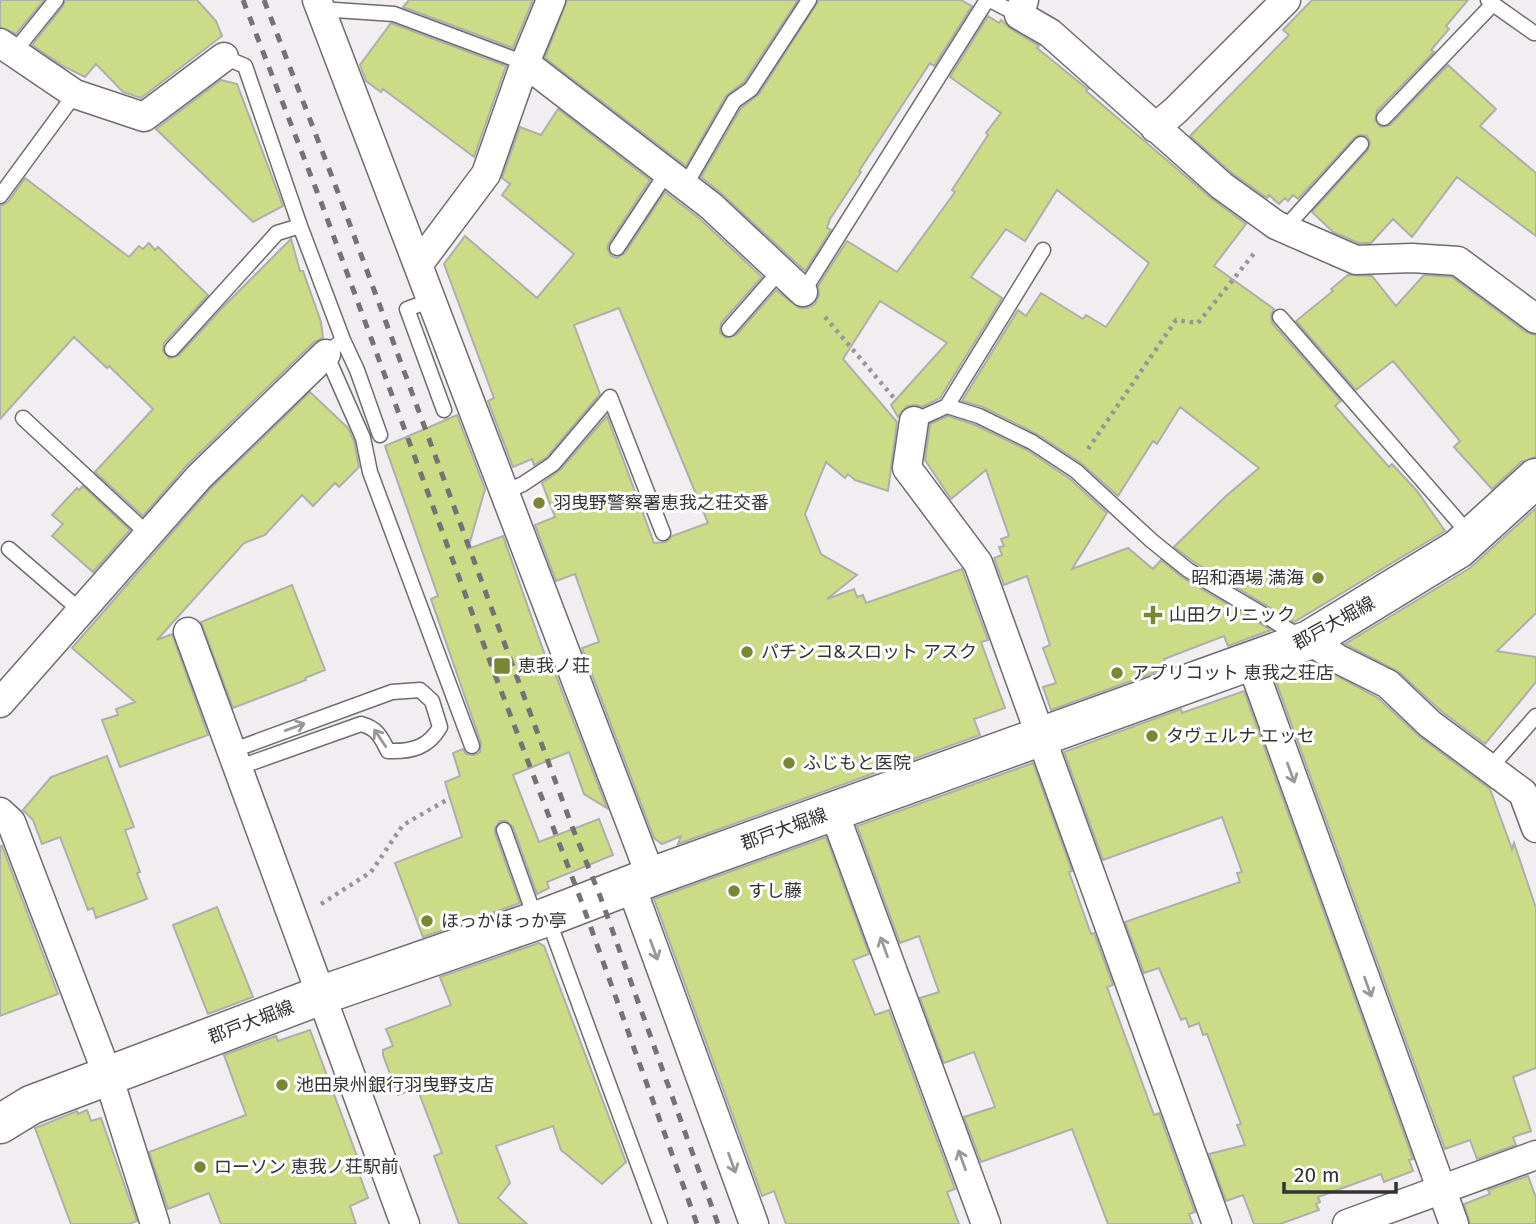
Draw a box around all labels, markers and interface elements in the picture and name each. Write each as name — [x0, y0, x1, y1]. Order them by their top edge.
place label: 羽曳野警察署恵我之荘交番 — [553, 492, 769, 514]
marker: 羽曳野警察署恵我之荘交番 — [531, 495, 547, 511]
place label: 昭和酒場 満海 — [1191, 567, 1304, 589]
marker: 昭和酒場 満海 — [1310, 570, 1326, 586]
street label: 郡戸大堀線 — [1289, 592, 1379, 654]
place label: 山田クリニック — [1169, 604, 1295, 626]
marker: 山田クリニック — [1143, 605, 1163, 625]
place label: パチンコ&スロット アスク — [761, 641, 977, 663]
marker: パチンコ&スロット アスク — [739, 644, 755, 660]
place label: 恵我ノ荘 — [518, 655, 590, 677]
marker: 恵我ノ荘 — [492, 656, 512, 676]
place label: アプリコット 恵我之荘店 — [1131, 662, 1334, 684]
marker: アプリコット 恵我之荘店 — [1109, 665, 1125, 681]
one-way arrow — [283, 720, 305, 733]
place label: タヴェルナ エッセ — [1166, 725, 1315, 747]
marker: タヴェルナ エッセ — [1144, 728, 1160, 744]
one-way arrow — [373, 729, 387, 748]
place label: ふじもと医院 — [803, 752, 911, 774]
marker: ふじもと医院 — [781, 755, 797, 771]
one-way arrow — [1286, 761, 1298, 783]
street label: 郡戸大堀線 — [738, 803, 830, 855]
place label: すし藤 — [748, 880, 802, 902]
marker: すし藤 — [726, 883, 742, 899]
place label: ほっかほっか亭 — [441, 910, 567, 932]
marker: ほっかほっか亭 — [419, 913, 435, 929]
one-way arrow — [876, 936, 889, 958]
one-way arrow — [649, 938, 661, 960]
one-way arrow — [1363, 975, 1375, 997]
street label: 郡戸大堀線 — [205, 996, 297, 1048]
place label: 池田泉州銀行羽曳野支店 — [296, 1074, 494, 1096]
marker: 池田泉州銀行羽曳野支店 — [274, 1077, 290, 1093]
one-way arrow — [955, 1149, 968, 1171]
scale bar — [1284, 1150, 1396, 1194]
one-way arrow — [727, 1152, 739, 1174]
place label: ローソン 恵我ノ荘駅前 — [214, 1156, 399, 1178]
marker: ローソン 恵我ノ荘駅前 — [192, 1159, 208, 1175]
text: 20 m — [1294, 1162, 1340, 1188]

